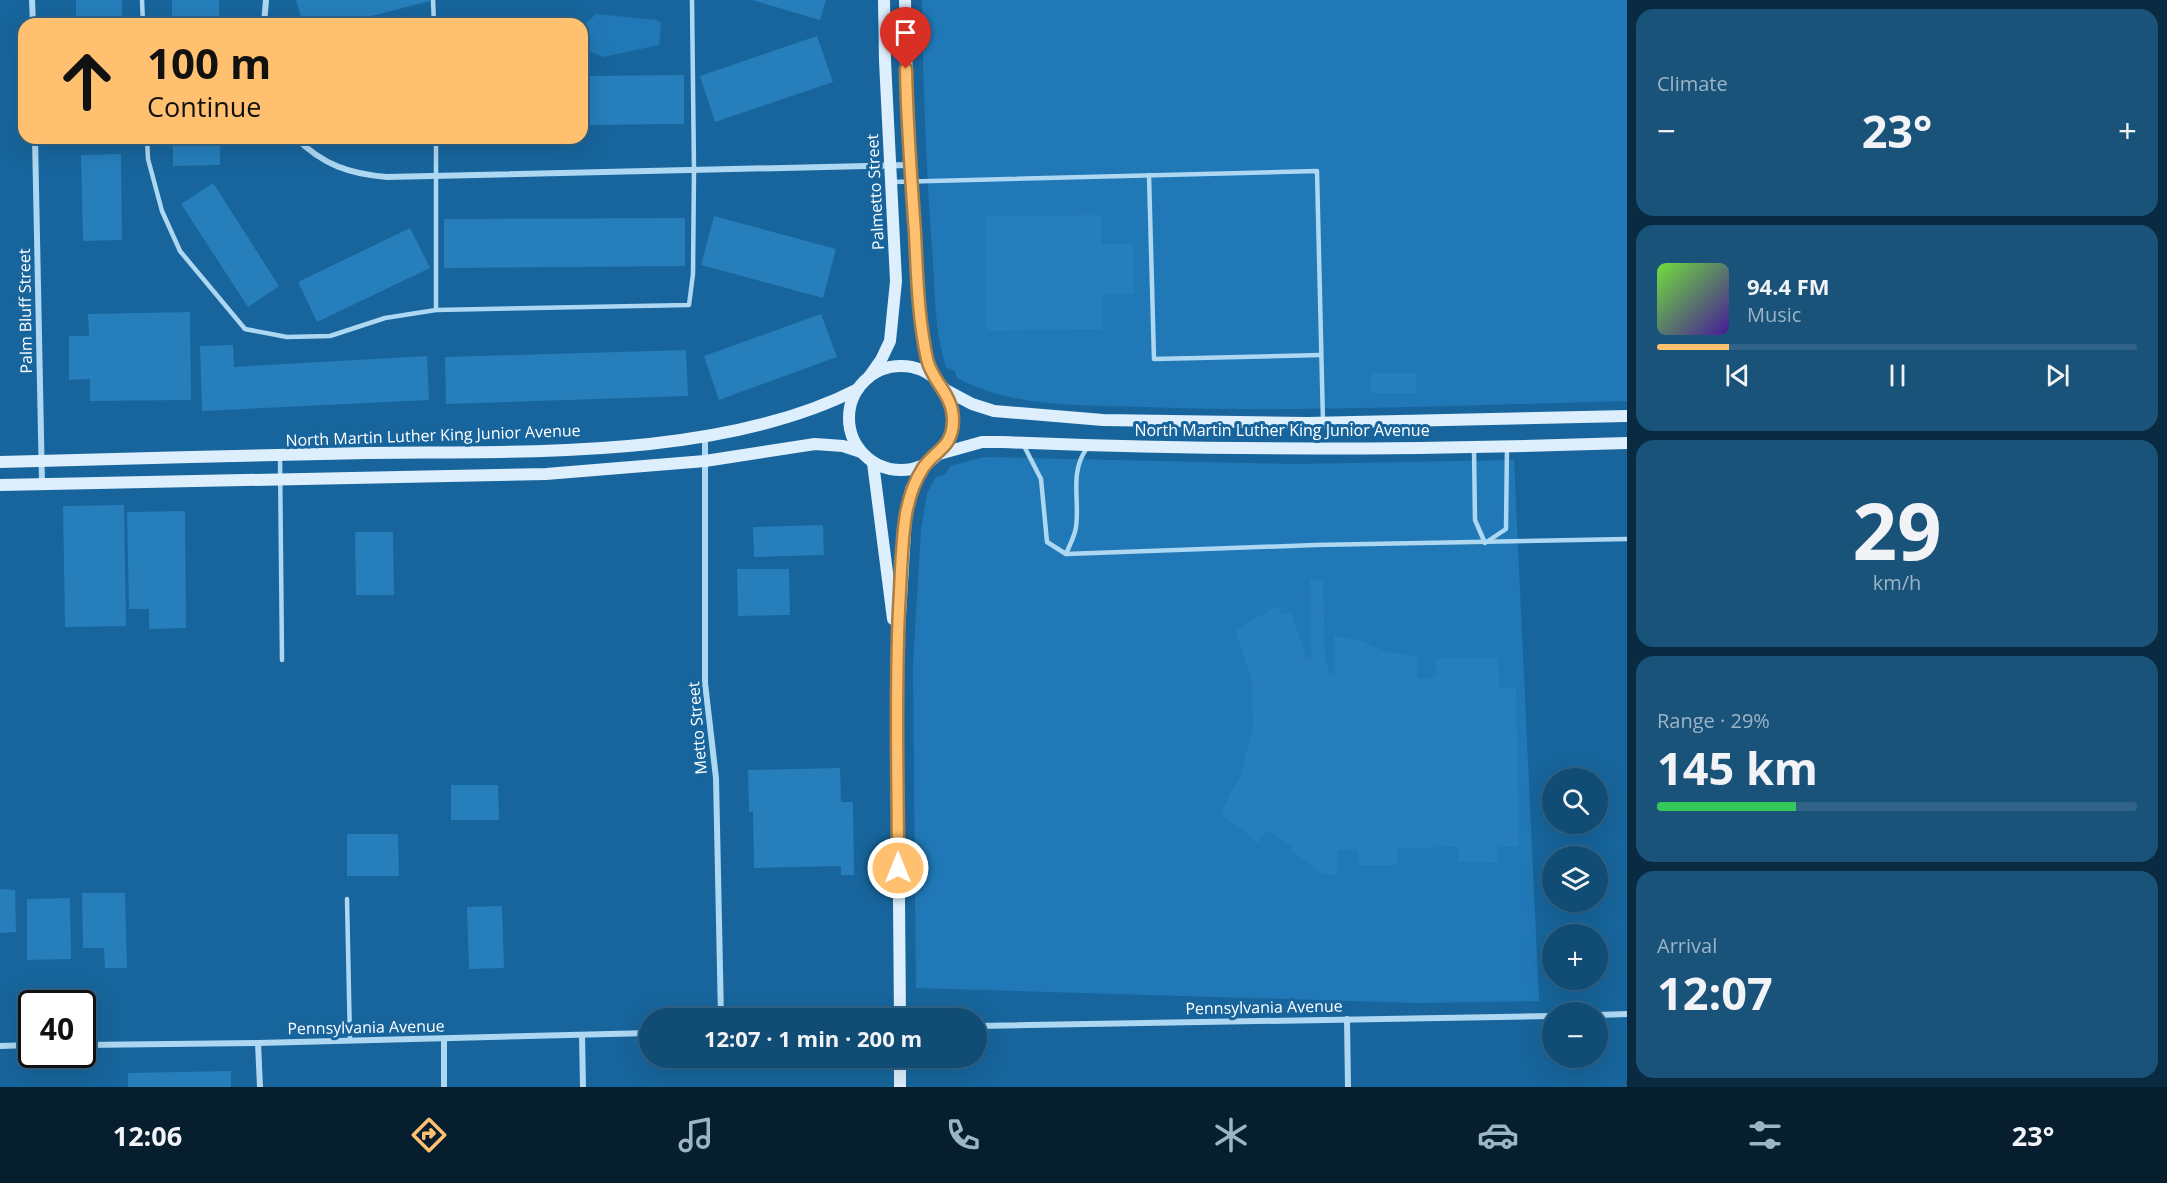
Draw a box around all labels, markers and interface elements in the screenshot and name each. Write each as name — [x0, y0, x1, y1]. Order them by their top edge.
pin — [880, 7, 931, 69]
icon: arrive — [889, 16, 922, 49]
text: 100 m — [147, 34, 271, 91]
icon: ahead — [48, 42, 126, 120]
text: Climate — [1657, 70, 1728, 97]
text: Continue — [147, 88, 262, 125]
text: 23° — [1862, 100, 1932, 161]
text: − — [1657, 108, 1676, 153]
text: + — [2118, 108, 2137, 153]
street label: Palmetto Street — [861, 133, 889, 251]
street label: Palm Bluff Street — [13, 248, 37, 374]
text: 94.4 FM — [1747, 271, 1830, 301]
text: Music — [1747, 301, 1801, 328]
icon: previous — [1721, 359, 1754, 392]
icon: pause — [1881, 359, 1914, 392]
icon: next — [2041, 359, 2074, 392]
street label: North Martin Luther King Junior Avenue — [285, 419, 581, 451]
street label: North Martin Luther King Junior Avenue — [1134, 419, 1430, 441]
text: 29 — [1852, 477, 1942, 583]
text: km/h — [1873, 569, 1921, 596]
street label: Metto Street — [682, 680, 712, 775]
text: Range · 29% — [1657, 707, 1770, 734]
text: 145 km — [1657, 737, 1818, 798]
map controls — [1542, 768, 1608, 1068]
button: search — [1542, 768, 1608, 834]
position arrow — [866, 836, 930, 900]
button: layers — [1542, 846, 1608, 912]
button: + — [1542, 924, 1608, 990]
text: Arrival — [1657, 932, 1717, 959]
text: 12:07 — [1657, 962, 1773, 1023]
speed limit sign: 40 — [18, 990, 96, 1068]
street label: Pennsylvania Avenue — [1185, 995, 1343, 1019]
button: − — [1542, 1002, 1608, 1068]
street label: Pennsylvania Avenue — [287, 1015, 445, 1039]
text: 12:07 · 1 min · 200 m — [704, 1023, 922, 1053]
icon: directions — [408, 1114, 450, 1156]
icon: music — [675, 1114, 717, 1156]
icon: phone — [942, 1114, 984, 1156]
icon: climate — [1210, 1114, 1252, 1156]
icon: car — [1477, 1114, 1519, 1156]
icon: filters — [1744, 1114, 1786, 1156]
text: 12:06 — [113, 1117, 182, 1154]
text: 23° — [2012, 1117, 2054, 1154]

